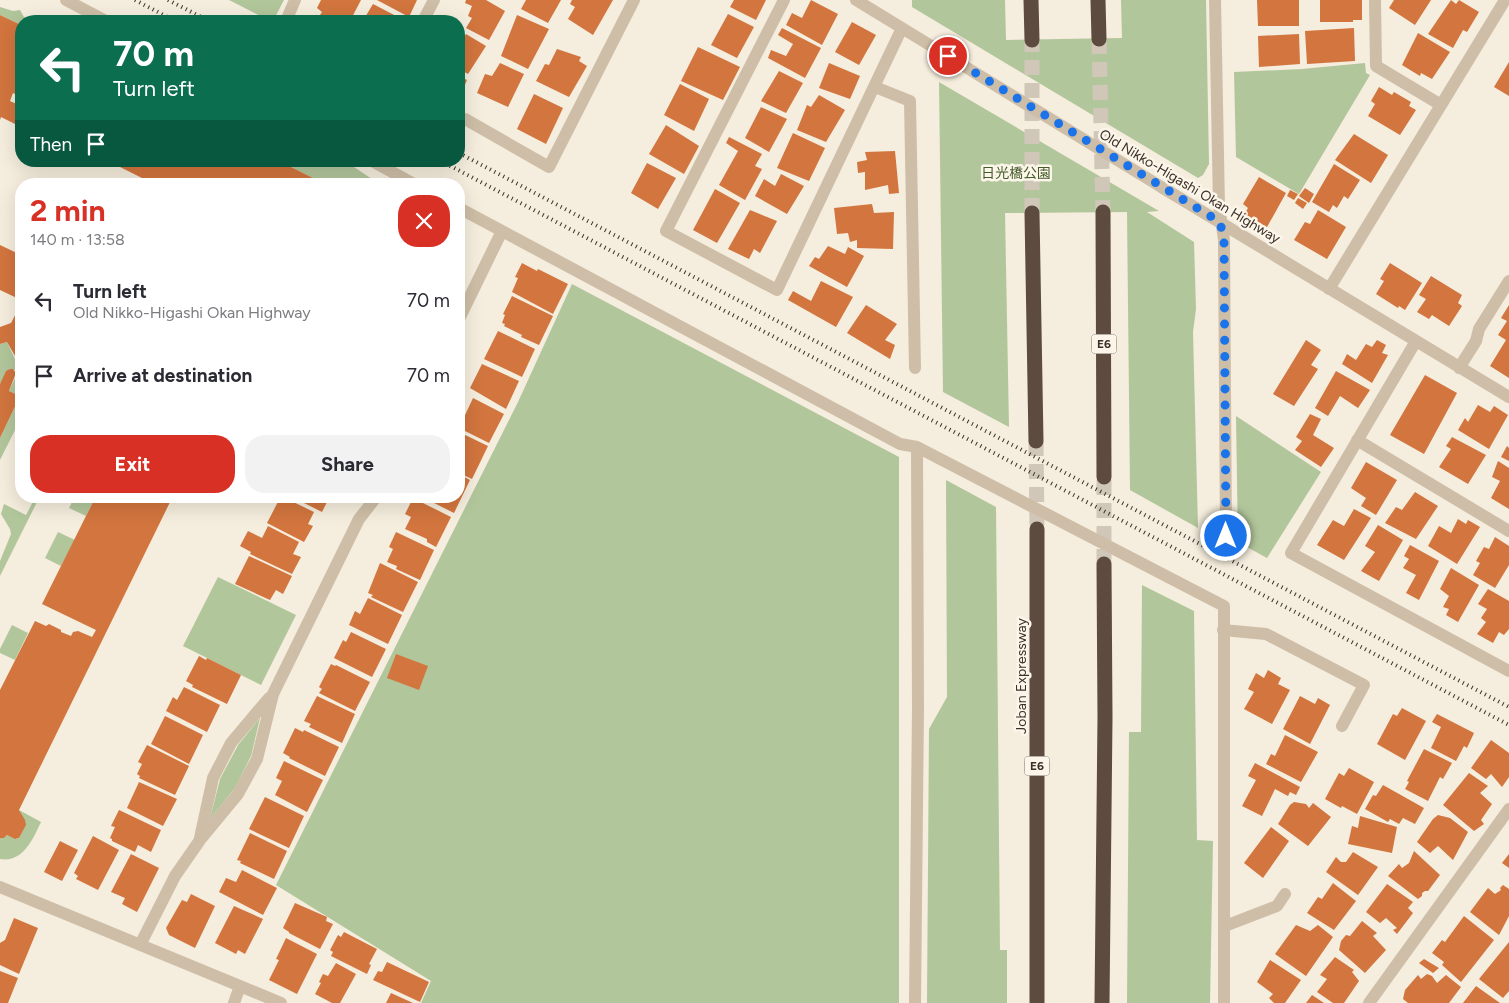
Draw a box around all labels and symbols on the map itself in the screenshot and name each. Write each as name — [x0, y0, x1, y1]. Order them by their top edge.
pin — [927, 35, 969, 77]
street label: Old Nikko-Higashi Okan Highway — [1096, 126, 1284, 248]
park label: 日光橋公園 — [981, 165, 1051, 182]
road number: E6 — [1092, 334, 1116, 354]
position arrow — [1199, 509, 1251, 561]
street label: Joban Expressway — [1013, 617, 1030, 734]
road number: E6 — [1024, 756, 1050, 776]

